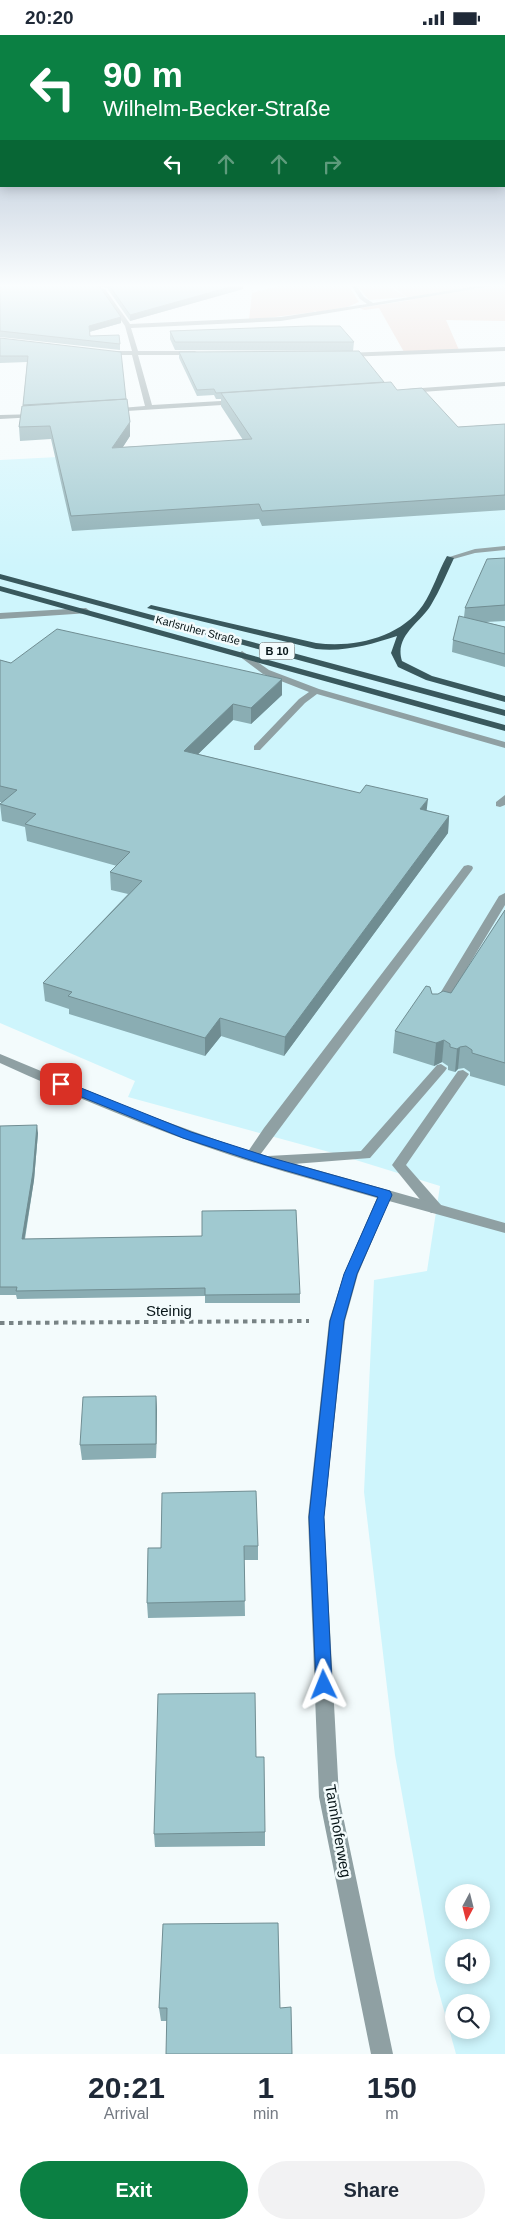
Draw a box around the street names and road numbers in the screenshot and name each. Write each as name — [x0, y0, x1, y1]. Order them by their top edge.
street label: Karlsruher Straße — [155, 613, 241, 647]
road number: B 10 — [260, 643, 294, 659]
street label: Steinig — [146, 1302, 192, 1319]
street label: Tannhoferweg — [322, 1783, 355, 1879]

